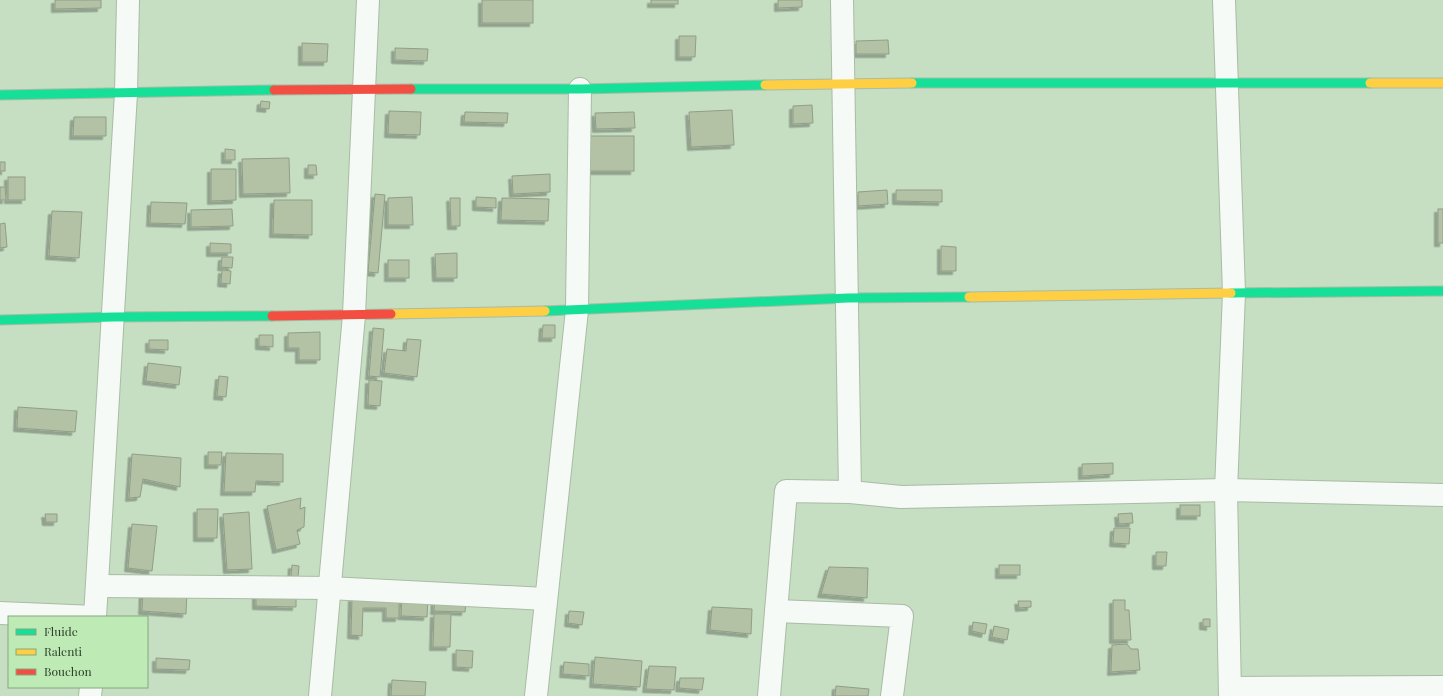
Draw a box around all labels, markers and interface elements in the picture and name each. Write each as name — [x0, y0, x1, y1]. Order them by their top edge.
legend — [8, 616, 148, 688]
text: Fluide — [44, 623, 78, 639]
text: Ralenti — [44, 643, 83, 659]
text: Bouchon — [44, 663, 92, 679]

